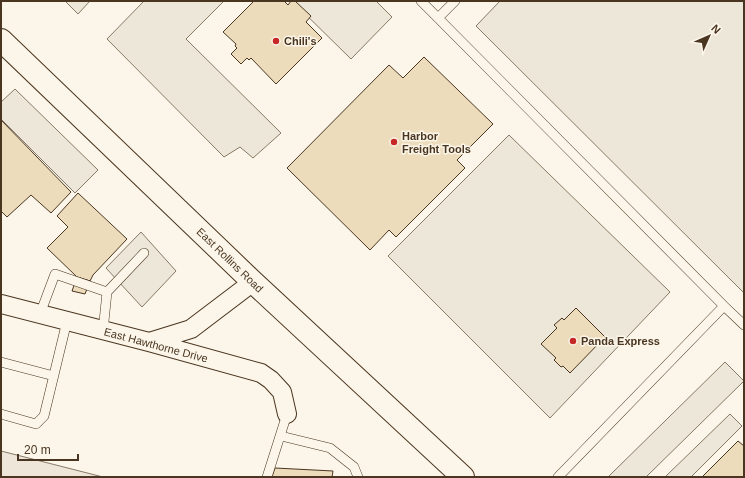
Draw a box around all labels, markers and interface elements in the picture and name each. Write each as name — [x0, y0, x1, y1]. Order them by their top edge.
north arrow — [689, 16, 729, 56]
text: N — [709, 22, 723, 36]
place label: Chili's — [284, 35, 317, 47]
marker: Chili's — [271, 36, 281, 46]
place label: Harbor Freight Tools — [402, 130, 471, 155]
marker: Harbor Freight Tools — [389, 137, 399, 147]
street label: East Rollins Road — [194, 225, 266, 295]
street label: East Hawthorne Drive — [103, 325, 209, 365]
place label: Panda Express — [581, 335, 660, 347]
marker: Panda Express — [568, 336, 578, 346]
scale bar — [18, 436, 78, 462]
text: 20 m — [24, 443, 51, 457]

